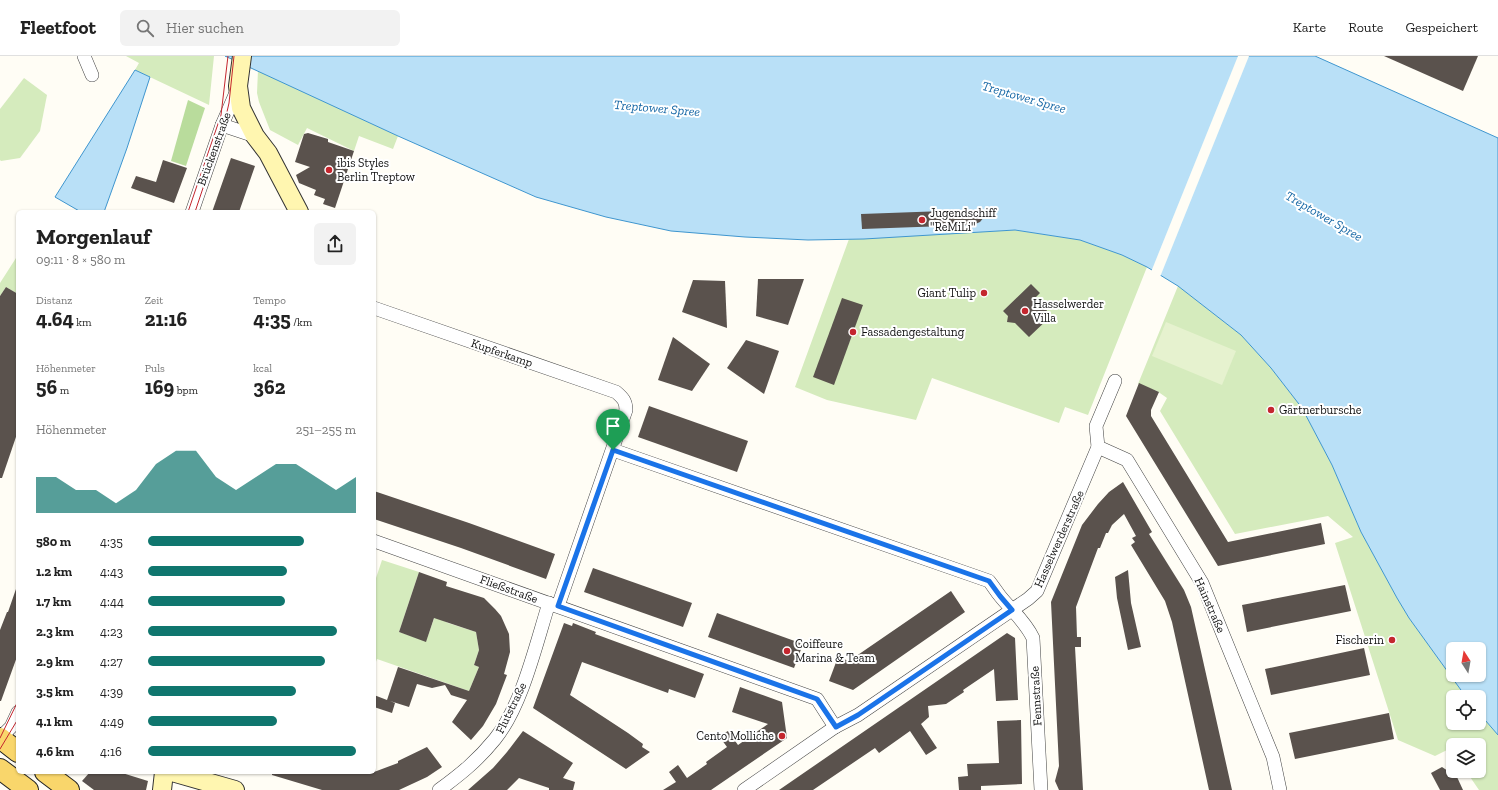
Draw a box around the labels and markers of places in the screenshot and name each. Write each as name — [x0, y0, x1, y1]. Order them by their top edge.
place label: ibis Styles Berlin Treptow — [337, 156, 416, 184]
marker: ibis Styles Berlin Treptow — [324, 165, 334, 175]
place label: Jugendschiff "ReMiLi" — [930, 206, 997, 234]
marker: Jugendschiff "ReMiLi" — [917, 215, 927, 225]
place label: Giant Tulip — [917, 286, 976, 300]
marker: Giant Tulip — [979, 288, 989, 298]
place label: Hasselwerder Villa — [1032, 297, 1104, 325]
marker: Hasselwerder Villa — [1020, 306, 1030, 316]
place label: Fassadengestaltung — [861, 325, 965, 339]
marker: Fassadengestaltung — [848, 327, 858, 337]
place label: Gärtnerbursche — [1279, 403, 1362, 417]
marker: Gärtnerbursche — [1266, 405, 1276, 415]
pin — [596, 409, 630, 450]
place label: Fischerin — [1336, 633, 1384, 647]
marker: Fischerin — [1387, 635, 1397, 645]
place label: Coiffeure Marina & Team — [795, 637, 875, 665]
marker: Coiffeure Marina & Team — [782, 646, 792, 656]
place label: Cento Molliche — [696, 729, 774, 743]
marker: Cento Molliche — [777, 731, 787, 741]

